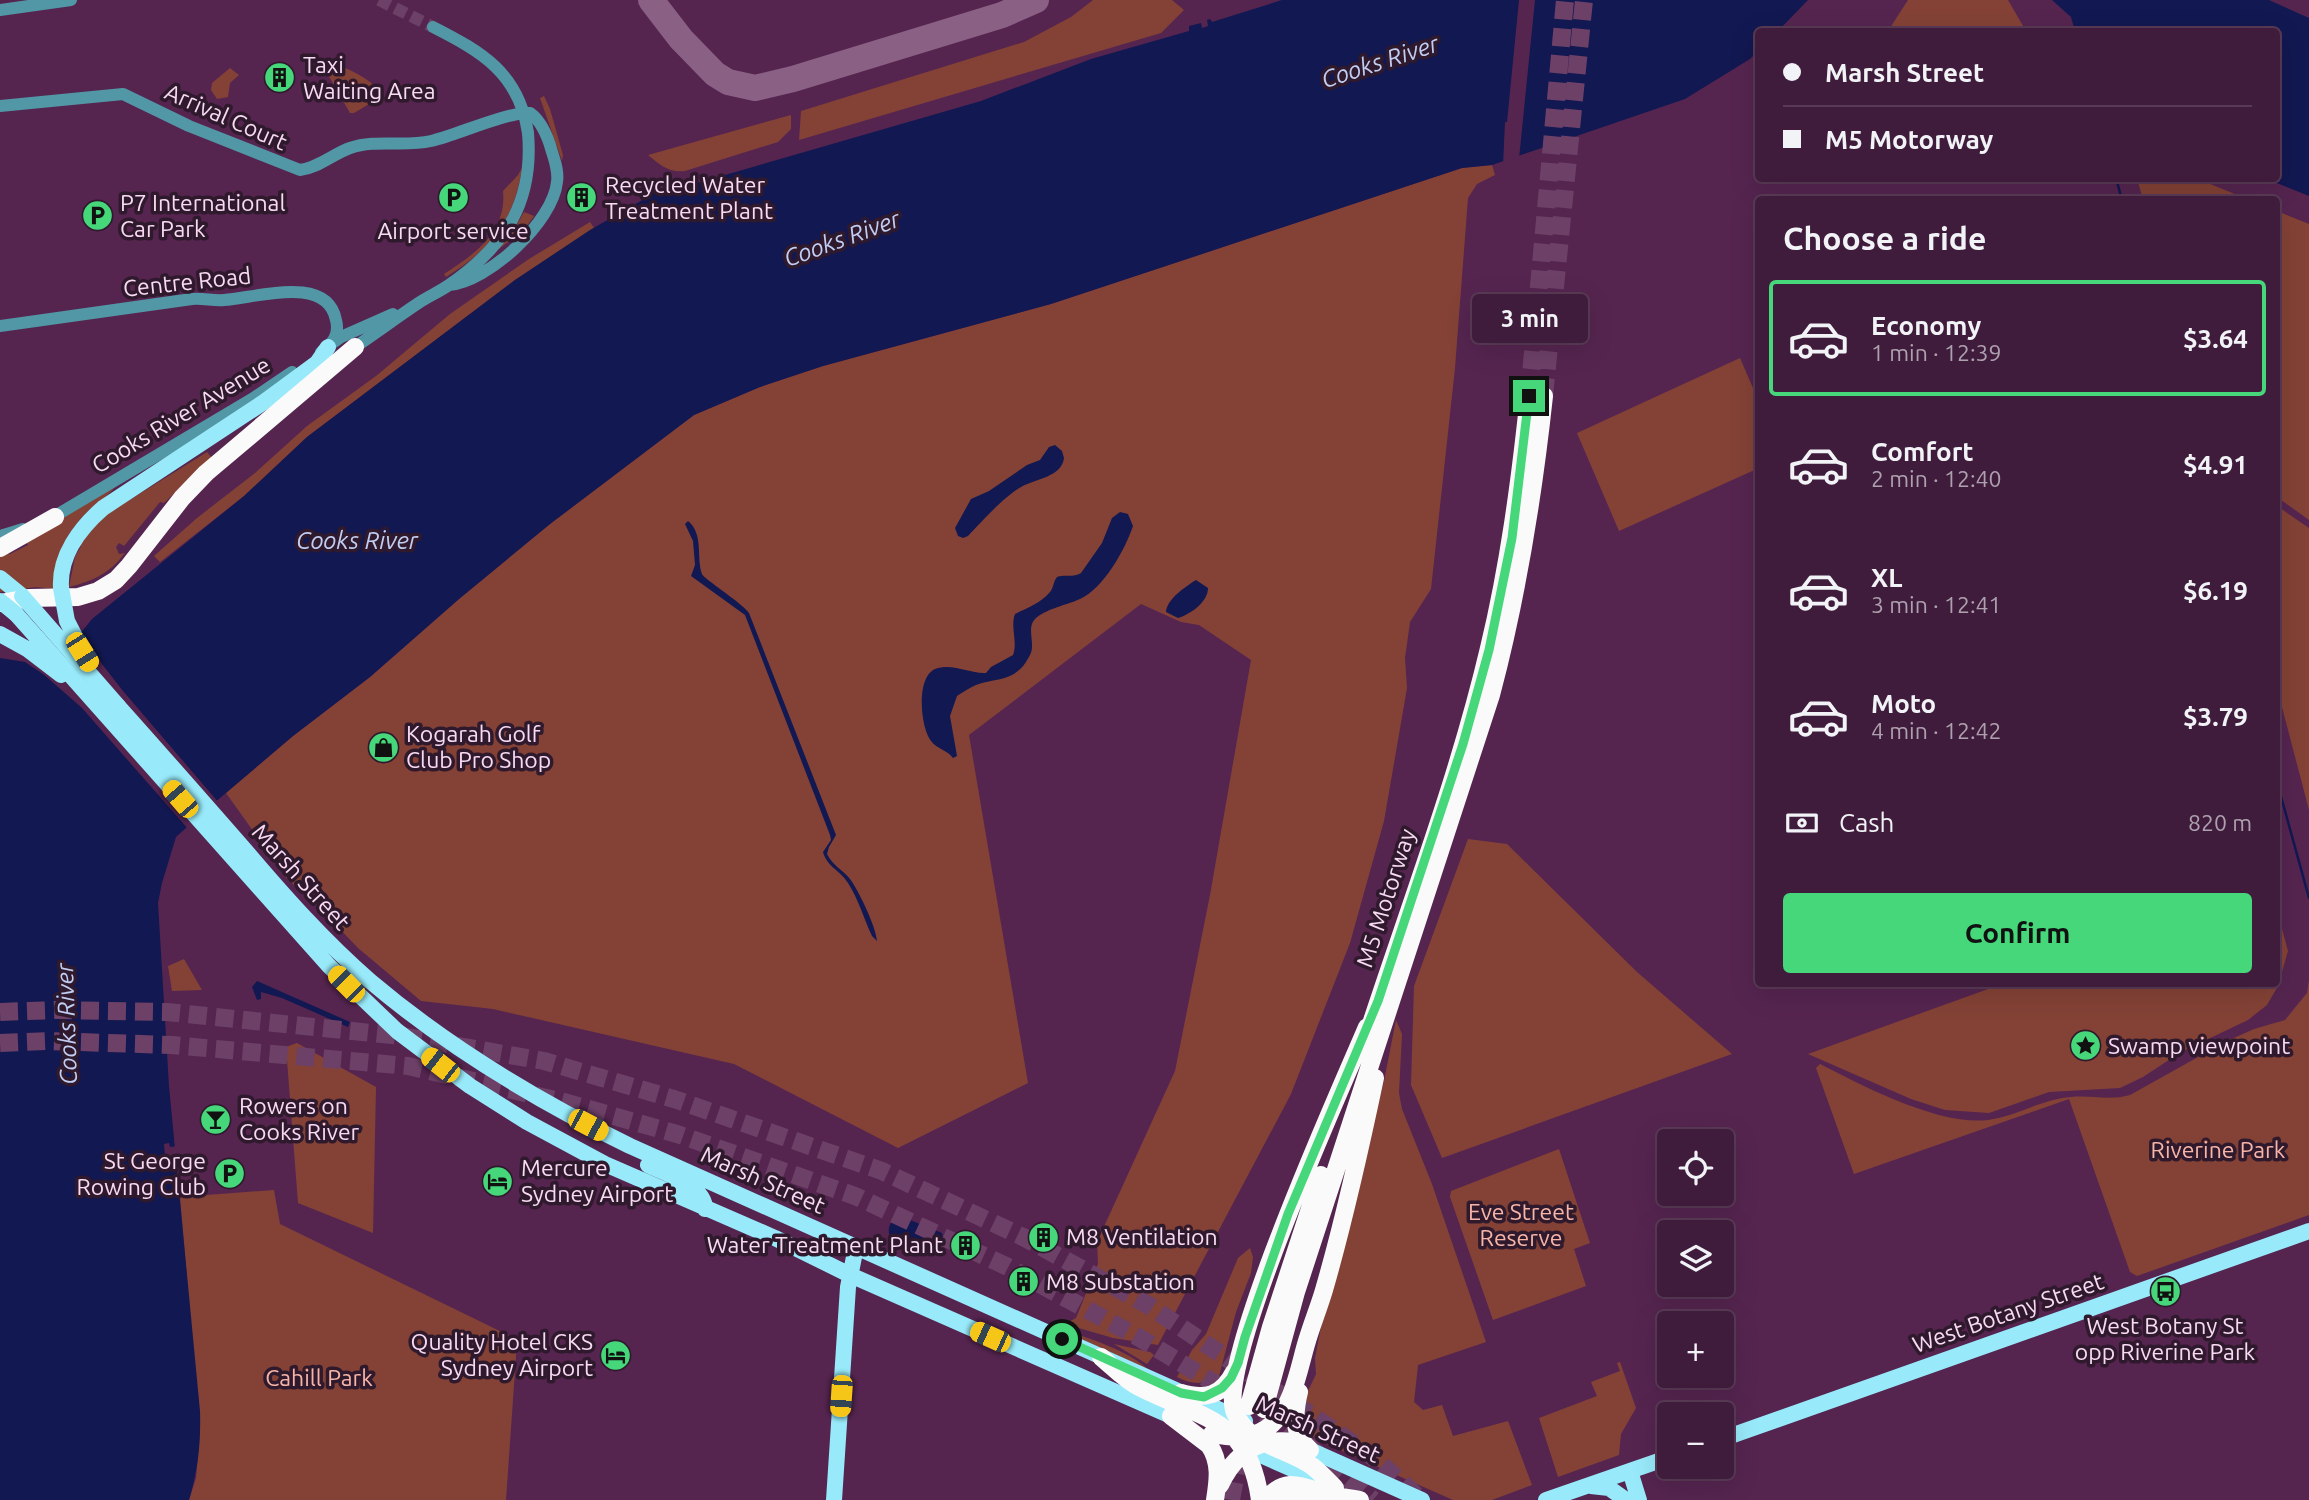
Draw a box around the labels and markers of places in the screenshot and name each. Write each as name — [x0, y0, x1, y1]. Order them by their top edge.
place label: Taxi Waiting Area — [303, 52, 436, 103]
building icon: Taxi Waiting Area — [263, 61, 297, 95]
place label: Recycled Water Treatment Plant — [605, 172, 773, 223]
parking icon: Airport service — [436, 180, 470, 214]
building icon: Recycled Water Treatment Plant — [565, 181, 599, 215]
place label: P7 International Car Park — [120, 190, 285, 241]
parking icon: P7 International Car Park — [80, 199, 114, 233]
place label: Airport service — [377, 218, 529, 243]
place label: Kogarah Golf Club Pro Shop — [406, 721, 551, 772]
shop icon: Kogarah Golf Club Pro Shop — [366, 730, 400, 764]
place icon: Swamp viewpoint — [2068, 1029, 2102, 1063]
place label: Swamp viewpoint — [2108, 1033, 2290, 1058]
place label: Rowers on Cooks River — [239, 1093, 360, 1144]
bar icon: Rowers on Cooks River — [199, 1102, 233, 1136]
place label: St George Rowing Club — [77, 1148, 206, 1199]
place label: Mercure Sydney Airport — [521, 1155, 673, 1206]
parking icon: St George Rowing Club — [212, 1157, 246, 1191]
hotel icon: Mercure Sydney Airport — [481, 1164, 515, 1198]
building icon: M8 Ventilation — [1026, 1220, 1060, 1254]
place label: M8 Ventilation — [1066, 1224, 1218, 1249]
building icon: Water Treatment Plant — [949, 1228, 983, 1262]
place label: Water Treatment Plant — [707, 1232, 943, 1257]
building icon: M8 Substation — [1006, 1265, 1040, 1299]
place label: M8 Substation — [1046, 1269, 1195, 1294]
bus stop icon: West Botany St opp Riverine Park — [2148, 1275, 2182, 1309]
place label: West Botany St opp Riverine Park — [2075, 1313, 2256, 1364]
place label: Quality Hotel CKS Sydney Airport — [411, 1329, 593, 1380]
hotel icon: Quality Hotel CKS Sydney Airport — [599, 1338, 633, 1372]

